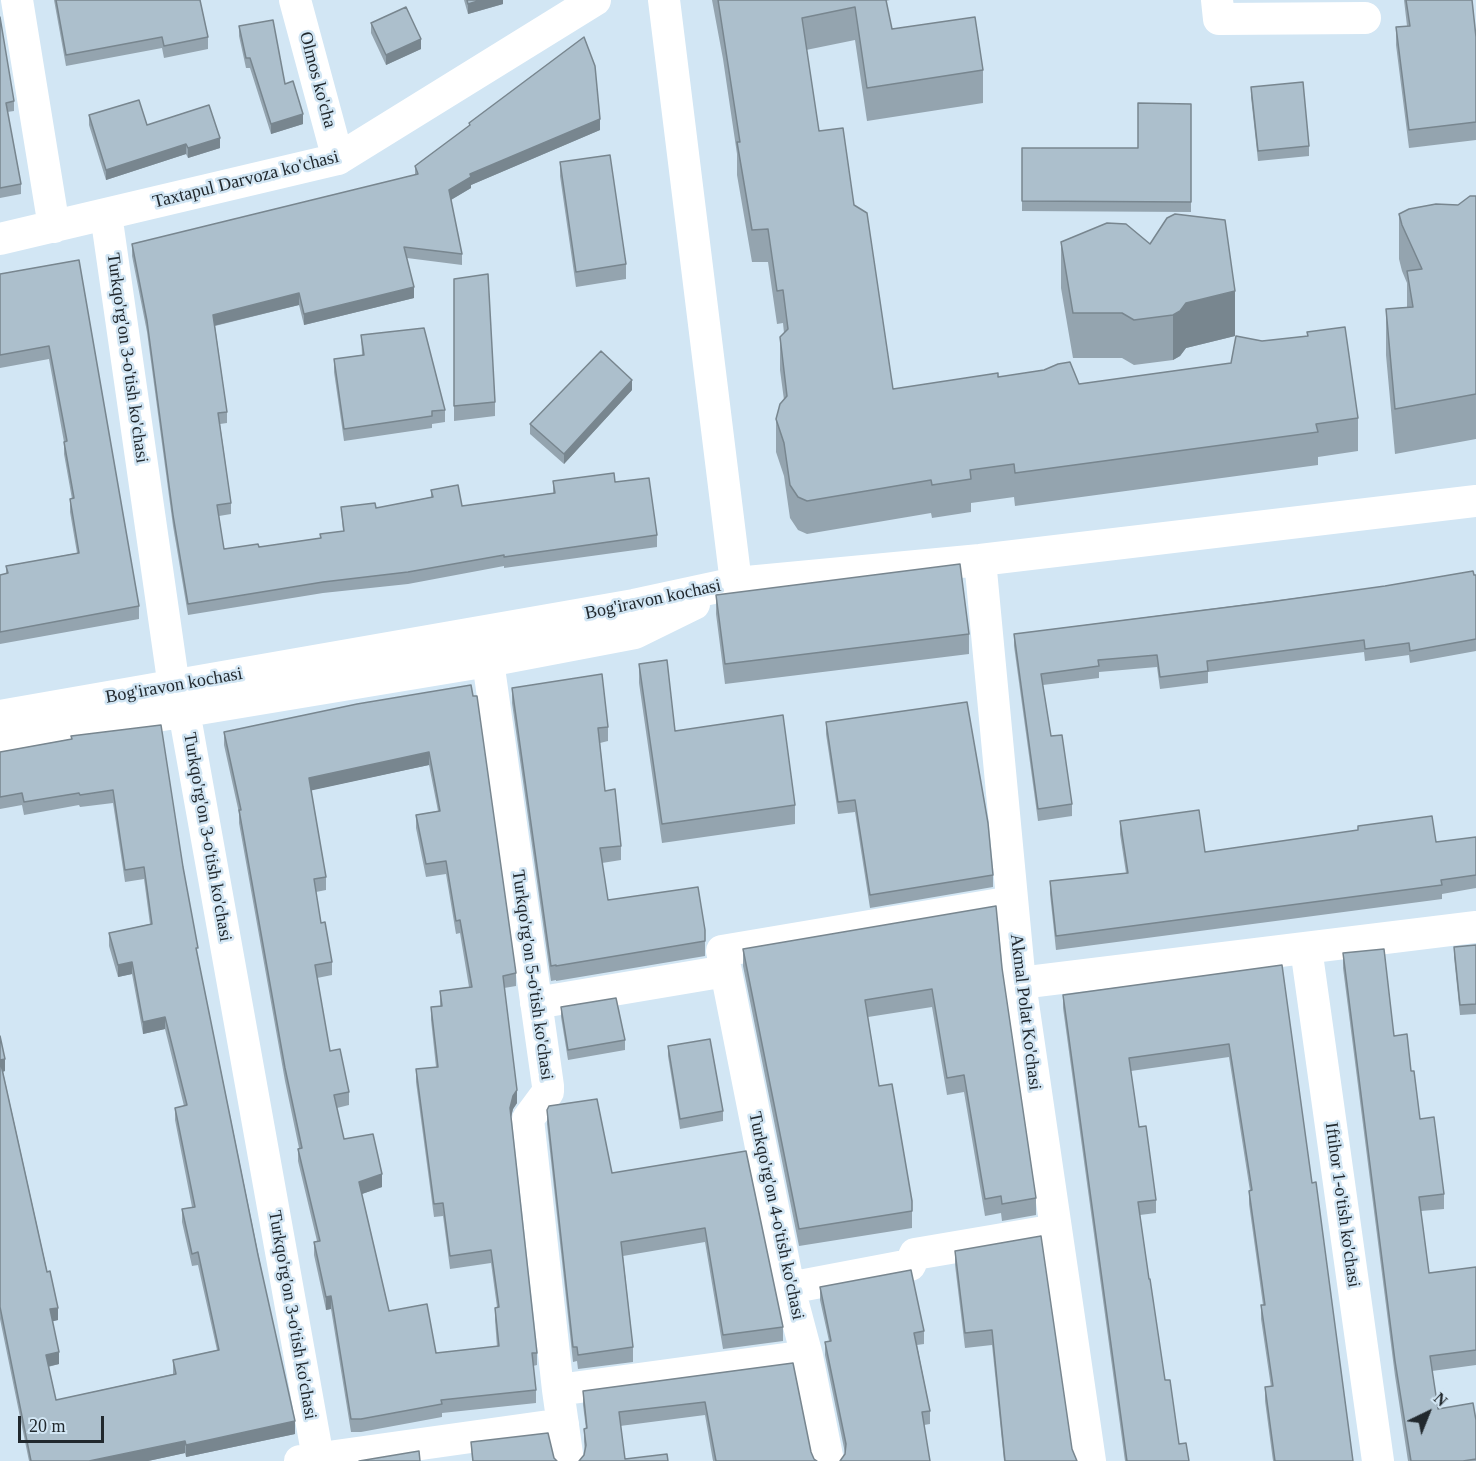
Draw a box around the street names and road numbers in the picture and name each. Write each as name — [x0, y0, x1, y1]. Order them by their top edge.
street label: Olmos ko'cha — [294, 30, 340, 130]
street label: Taxtapul Darvoza ko'chasi — [151, 146, 341, 214]
street label: Turkqo'rg'on 3-o'tish ko'chasi — [102, 252, 152, 464]
street label: Bog'iravon kochasi — [583, 575, 723, 625]
street label: Bog'iravon kochasi — [104, 663, 244, 709]
street label: Turkqo'rg'on 3-o'tish ko'chasi — [178, 731, 236, 943]
street label: Turkqo'rg'on 5-o'tish ko'chasi — [507, 869, 557, 1081]
street label: Akmal Polat Ko'chasi — [1005, 933, 1045, 1091]
street label: Turkqo'rg'on 4-o'tish ko'chasi — [743, 1110, 809, 1322]
street label: Iftihor 1-o'tish ko'chasi — [1320, 1121, 1364, 1289]
street label: Turkqo'rg'on 3-o'tish ko'chasi — [263, 1209, 321, 1421]

